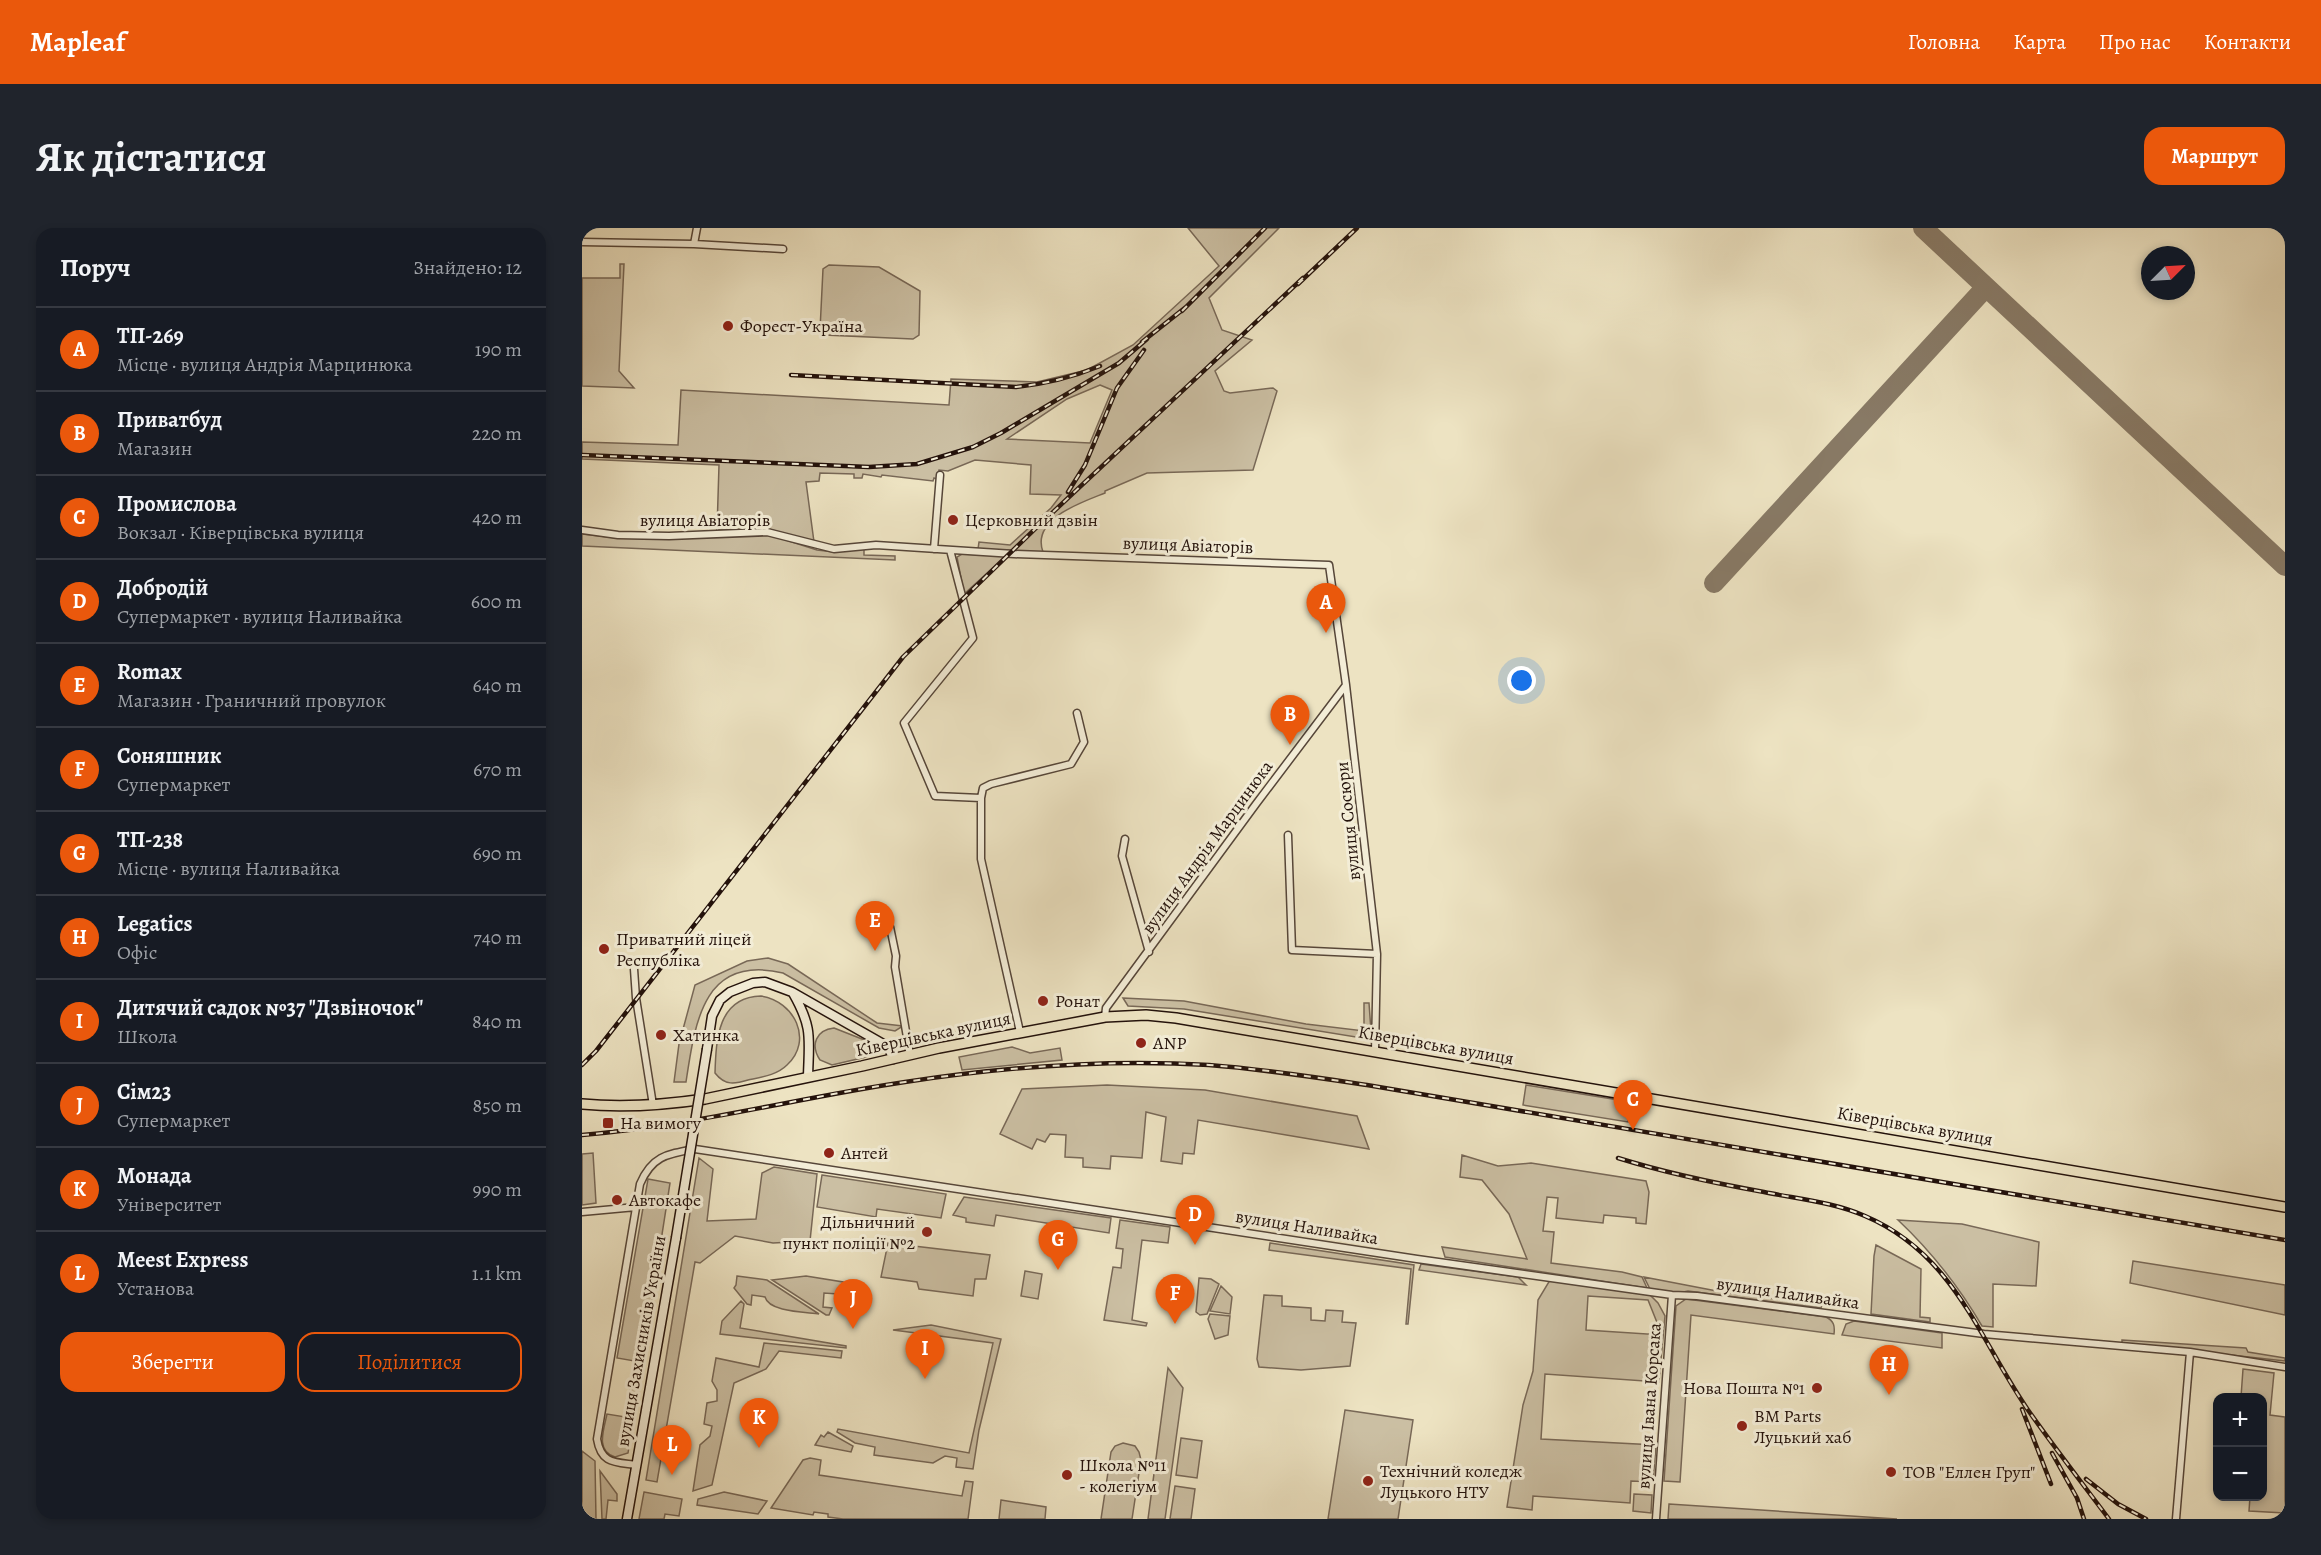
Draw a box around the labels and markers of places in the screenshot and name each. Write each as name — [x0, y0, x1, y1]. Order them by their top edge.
place label: Форест-Україна — [740, 314, 863, 338]
marker: Форест-Україна — [721, 319, 735, 333]
place label: Церковний дзвін — [965, 508, 1098, 532]
marker: Церковний дзвін — [946, 513, 960, 527]
pin: A — [1306, 584, 1346, 633]
pin: B — [1270, 696, 1310, 745]
pin: E — [856, 902, 894, 951]
place label: Приватний ліцей Республіка — [616, 927, 752, 972]
marker: Приватний ліцей Республіка — [597, 942, 611, 956]
place label: Ронат — [1055, 989, 1100, 1013]
marker: Ронат — [1036, 994, 1050, 1008]
place label: Хатинка — [673, 1023, 740, 1047]
marker: Хатинка — [654, 1028, 668, 1042]
place label: ANP — [1152, 1031, 1186, 1055]
marker: ANP — [1134, 1036, 1148, 1050]
pin: C — [1614, 1080, 1652, 1130]
place label: На вимогу — [620, 1111, 702, 1135]
marker: На вимогу — [601, 1116, 615, 1130]
place label: Антей — [840, 1141, 888, 1165]
marker: Антей — [822, 1146, 836, 1160]
place label: Автокафе — [628, 1188, 701, 1212]
marker: Автокафе — [610, 1193, 624, 1207]
pin: D — [1176, 1196, 1214, 1245]
place label: Дільничний пункт поліції №2 — [782, 1210, 915, 1255]
pin: G — [1038, 1220, 1078, 1270]
marker: Дільничний пункт поліції №2 — [920, 1225, 934, 1239]
pin: F — [1156, 1274, 1194, 1324]
pin: J — [834, 1280, 872, 1329]
pin: I — [906, 1330, 944, 1379]
pin: H — [1870, 1346, 1908, 1395]
place label: Нова Пошта №1 — [1683, 1376, 1805, 1400]
marker: Нова Пошта №1 — [1810, 1381, 1824, 1395]
pin: K — [740, 1398, 778, 1448]
place label: BM Parts Луцький хаб — [1754, 1404, 1851, 1449]
marker: BM Parts Луцький хаб — [1735, 1419, 1749, 1433]
pin: L — [652, 1426, 692, 1475]
place label: Школа №11 - колегіум — [1079, 1453, 1166, 1498]
place label: Технічний коледж Луцького НТУ — [1380, 1459, 1523, 1504]
place label: ТОВ "Еллен Груп" — [1903, 1460, 2035, 1484]
marker: ТОВ "Еллен Груп" — [1884, 1465, 1898, 1479]
marker: Школа №11 - колегіум — [1060, 1468, 1074, 1482]
marker: Технічний коледж Луцького НТУ — [1361, 1474, 1375, 1488]

